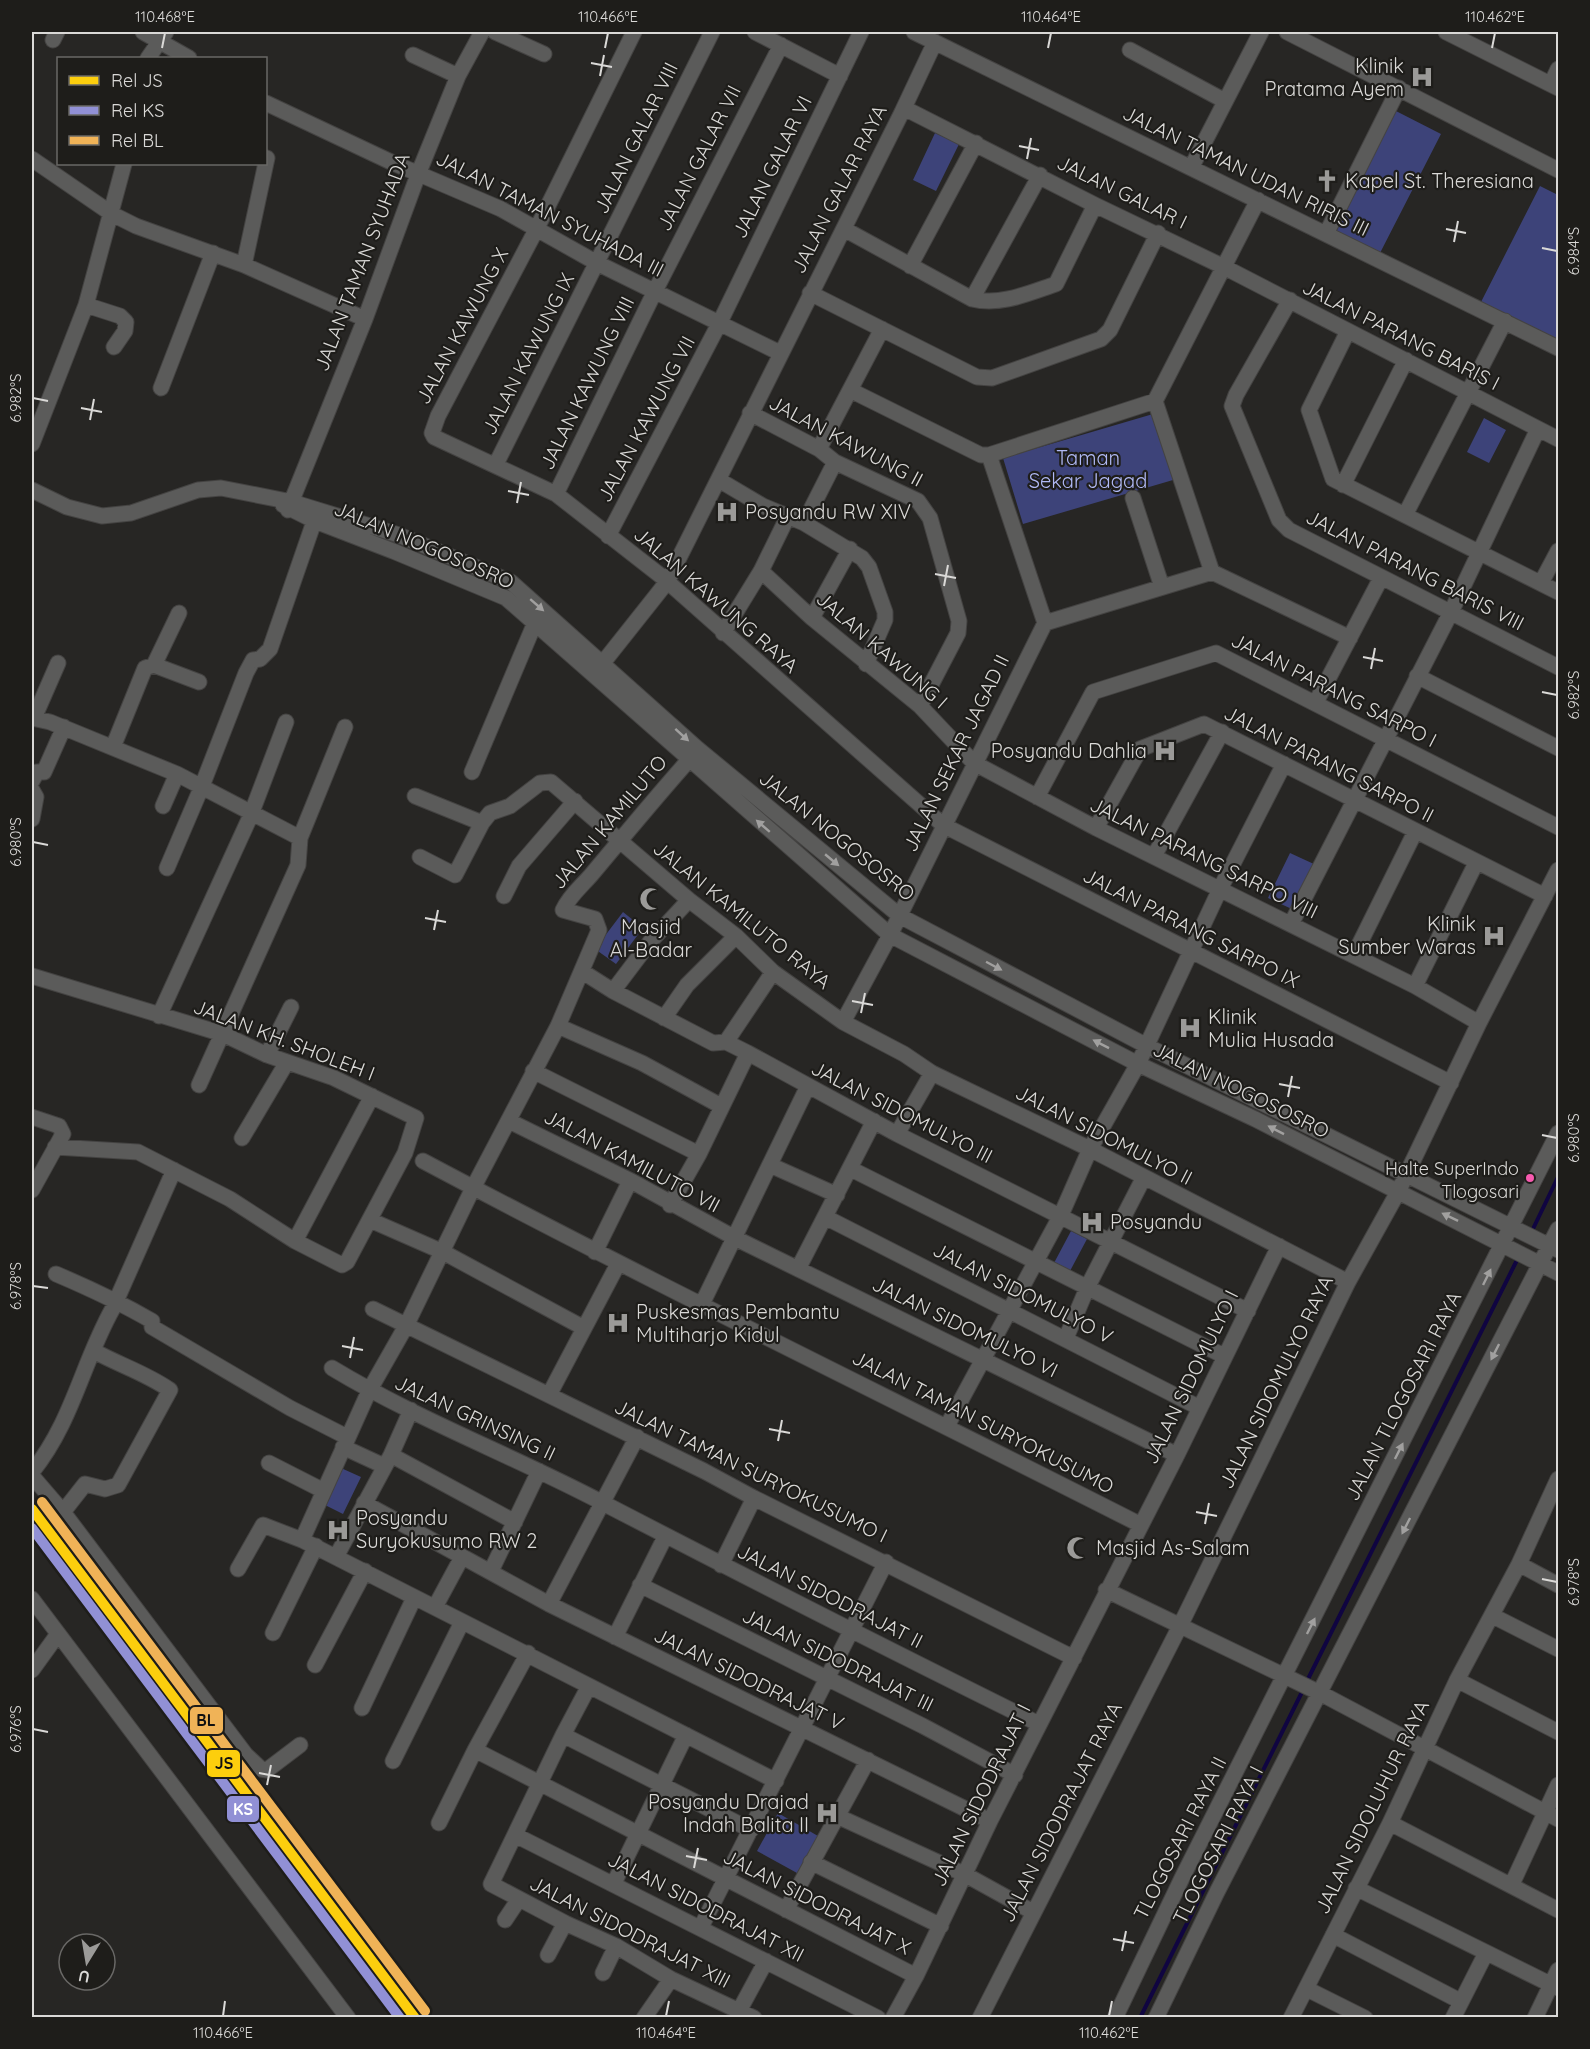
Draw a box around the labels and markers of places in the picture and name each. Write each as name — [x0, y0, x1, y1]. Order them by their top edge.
place label: Klinik Pratama Ayem — [1265, 53, 1404, 101]
hospital icon: Klinik Pratama Ayem — [1409, 64, 1435, 90]
church icon: Kapel St. Theresiana — [1314, 168, 1340, 194]
place label: Kapel St. Theresiana — [1345, 168, 1534, 193]
hospital icon: Posyandu RW XIV — [714, 499, 740, 525]
place label: Posyandu RW XIV — [745, 499, 911, 524]
place label: Posyandu Dahlia — [991, 738, 1147, 763]
hospital icon: Posyandu Dahlia — [1152, 738, 1178, 764]
mosque icon: Masjid Al-Badar — [638, 886, 664, 912]
place label: Klinik Sumber Waras — [1338, 911, 1476, 959]
place label: Masjid Al-Badar — [610, 914, 693, 962]
hospital icon: Klinik Sumber Waras — [1481, 923, 1507, 949]
place label: Klinik Mulia Husada — [1208, 1004, 1334, 1052]
hospital icon: Klinik Mulia Husada — [1177, 1015, 1203, 1041]
place label: Halte SuperIndo Tlogosari — [1385, 1157, 1519, 1203]
marker: Halte SuperIndo Tlogosari — [1524, 1172, 1536, 1184]
hospital icon: Posyandu — [1079, 1209, 1105, 1235]
place label: Posyandu — [1110, 1209, 1202, 1234]
place label: Puskesmas Pembantu Multiharjo Kidul — [636, 1299, 840, 1347]
hospital icon: Puskesmas Pembantu Multiharjo Kidul — [605, 1310, 631, 1336]
place label: Posyandu Suryokusumo RW 2 — [356, 1505, 537, 1553]
hospital icon: Posyandu Suryokusumo RW 2 — [325, 1517, 351, 1543]
mosque icon: Masjid As-Salam — [1065, 1535, 1091, 1561]
place label: Masjid As-Salam — [1096, 1535, 1250, 1560]
place label: Posyandu Drajad Indah Balita II — [648, 1789, 809, 1837]
hospital icon: Posyandu Drajad Indah Balita II — [814, 1800, 840, 1826]

